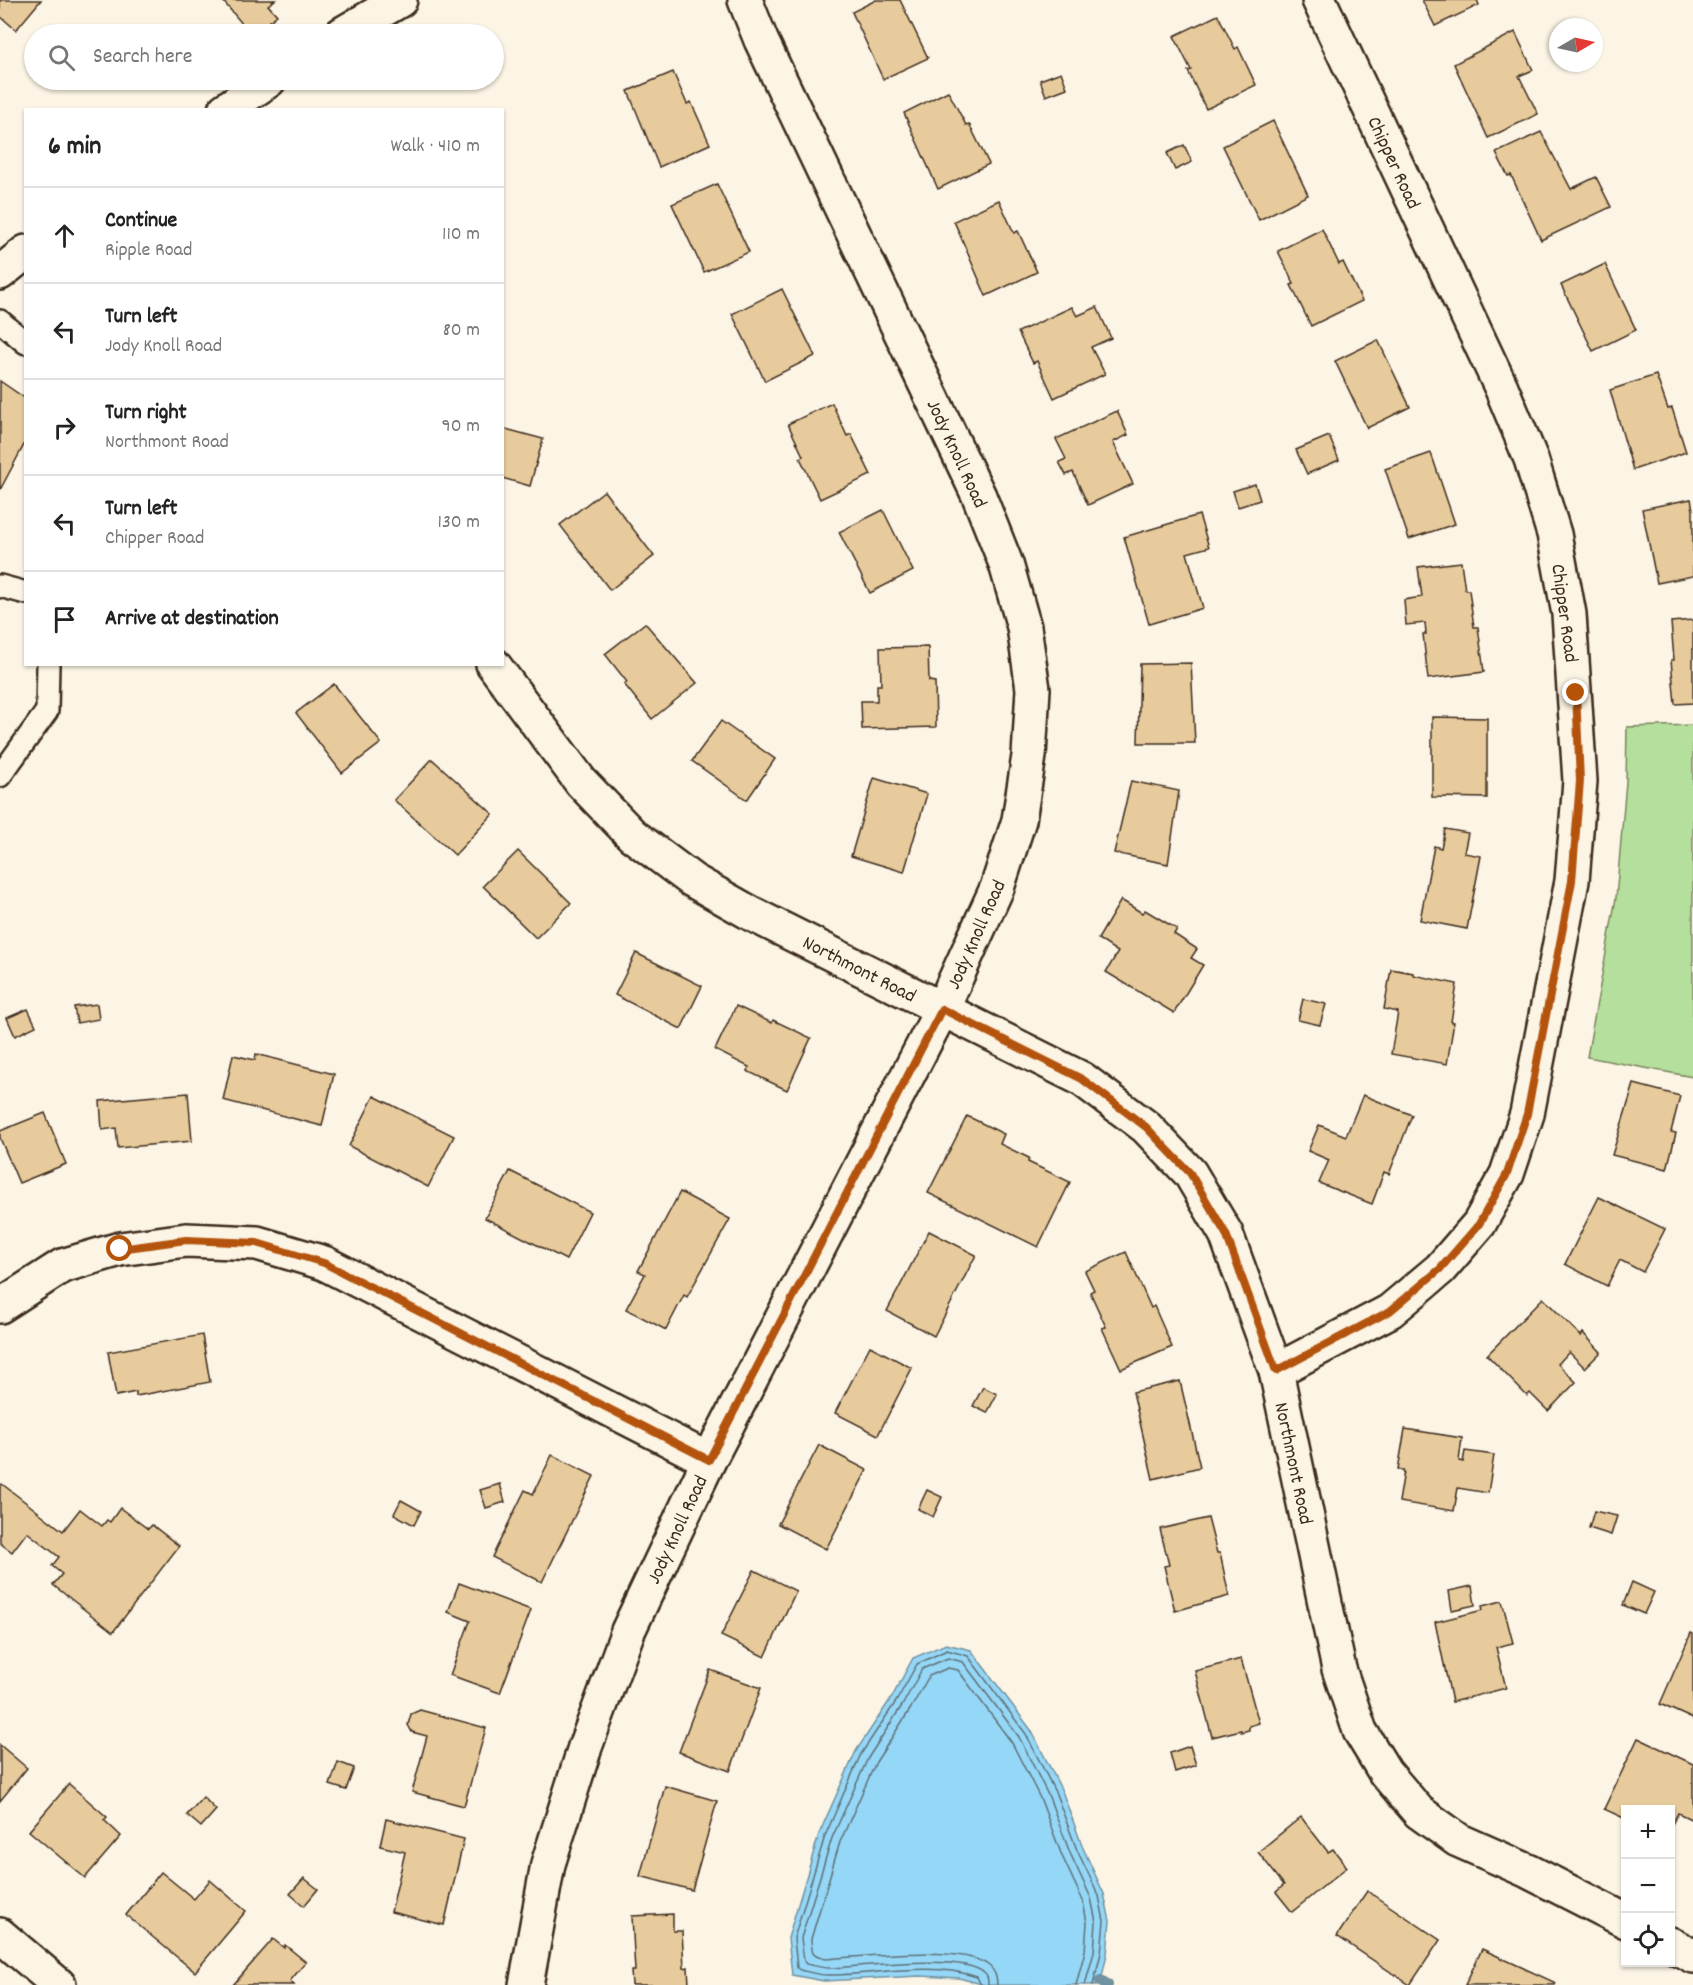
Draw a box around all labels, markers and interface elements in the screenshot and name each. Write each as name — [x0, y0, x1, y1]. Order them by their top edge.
north arrow — [1549, 18, 1603, 72]
search box — [24, 24, 504, 90]
icon: search — [45, 41, 78, 74]
text: Search here — [93, 42, 192, 73]
street label: Chipper Road — [1359, 112, 1426, 214]
text: 6 min — [48, 129, 101, 166]
text: Walk · 410 m — [391, 133, 480, 161]
text: Continue — [105, 206, 177, 237]
icon: ahead — [48, 219, 81, 252]
text: 110 m — [442, 221, 480, 249]
text: Ripple Road — [105, 237, 192, 265]
text: Turn left — [105, 302, 177, 333]
icon: left — [48, 315, 81, 348]
text: 80 m — [443, 317, 480, 345]
text: Jody Knoll Road — [105, 333, 222, 361]
street label: Jody Knoll Road — [918, 395, 993, 513]
text: Turn right — [105, 398, 187, 429]
icon: right — [48, 411, 81, 444]
text: 90 m — [442, 413, 480, 441]
text: Northmont Road — [105, 429, 229, 457]
text: Turn left — [105, 494, 177, 525]
icon: left — [48, 507, 81, 540]
text: 130 m — [438, 509, 480, 537]
text: Chipper Road — [105, 525, 204, 553]
street label: Chipper Road — [1542, 562, 1584, 665]
icon: arrive — [48, 603, 81, 636]
text: Arrive at destination — [105, 604, 279, 635]
route end — [1562, 679, 1588, 705]
street label: Jody Knoll Road — [941, 876, 1014, 994]
street label: Northmont Road — [797, 930, 920, 1011]
route start — [106, 1235, 132, 1261]
street label: Northmont Road — [1265, 1400, 1319, 1527]
street label: Jody Knoll Road — [641, 1471, 716, 1589]
map controls — [1621, 1805, 1675, 1967]
button: + — [1621, 1805, 1675, 1859]
button: − — [1621, 1859, 1675, 1913]
button: locate — [1621, 1913, 1675, 1967]

